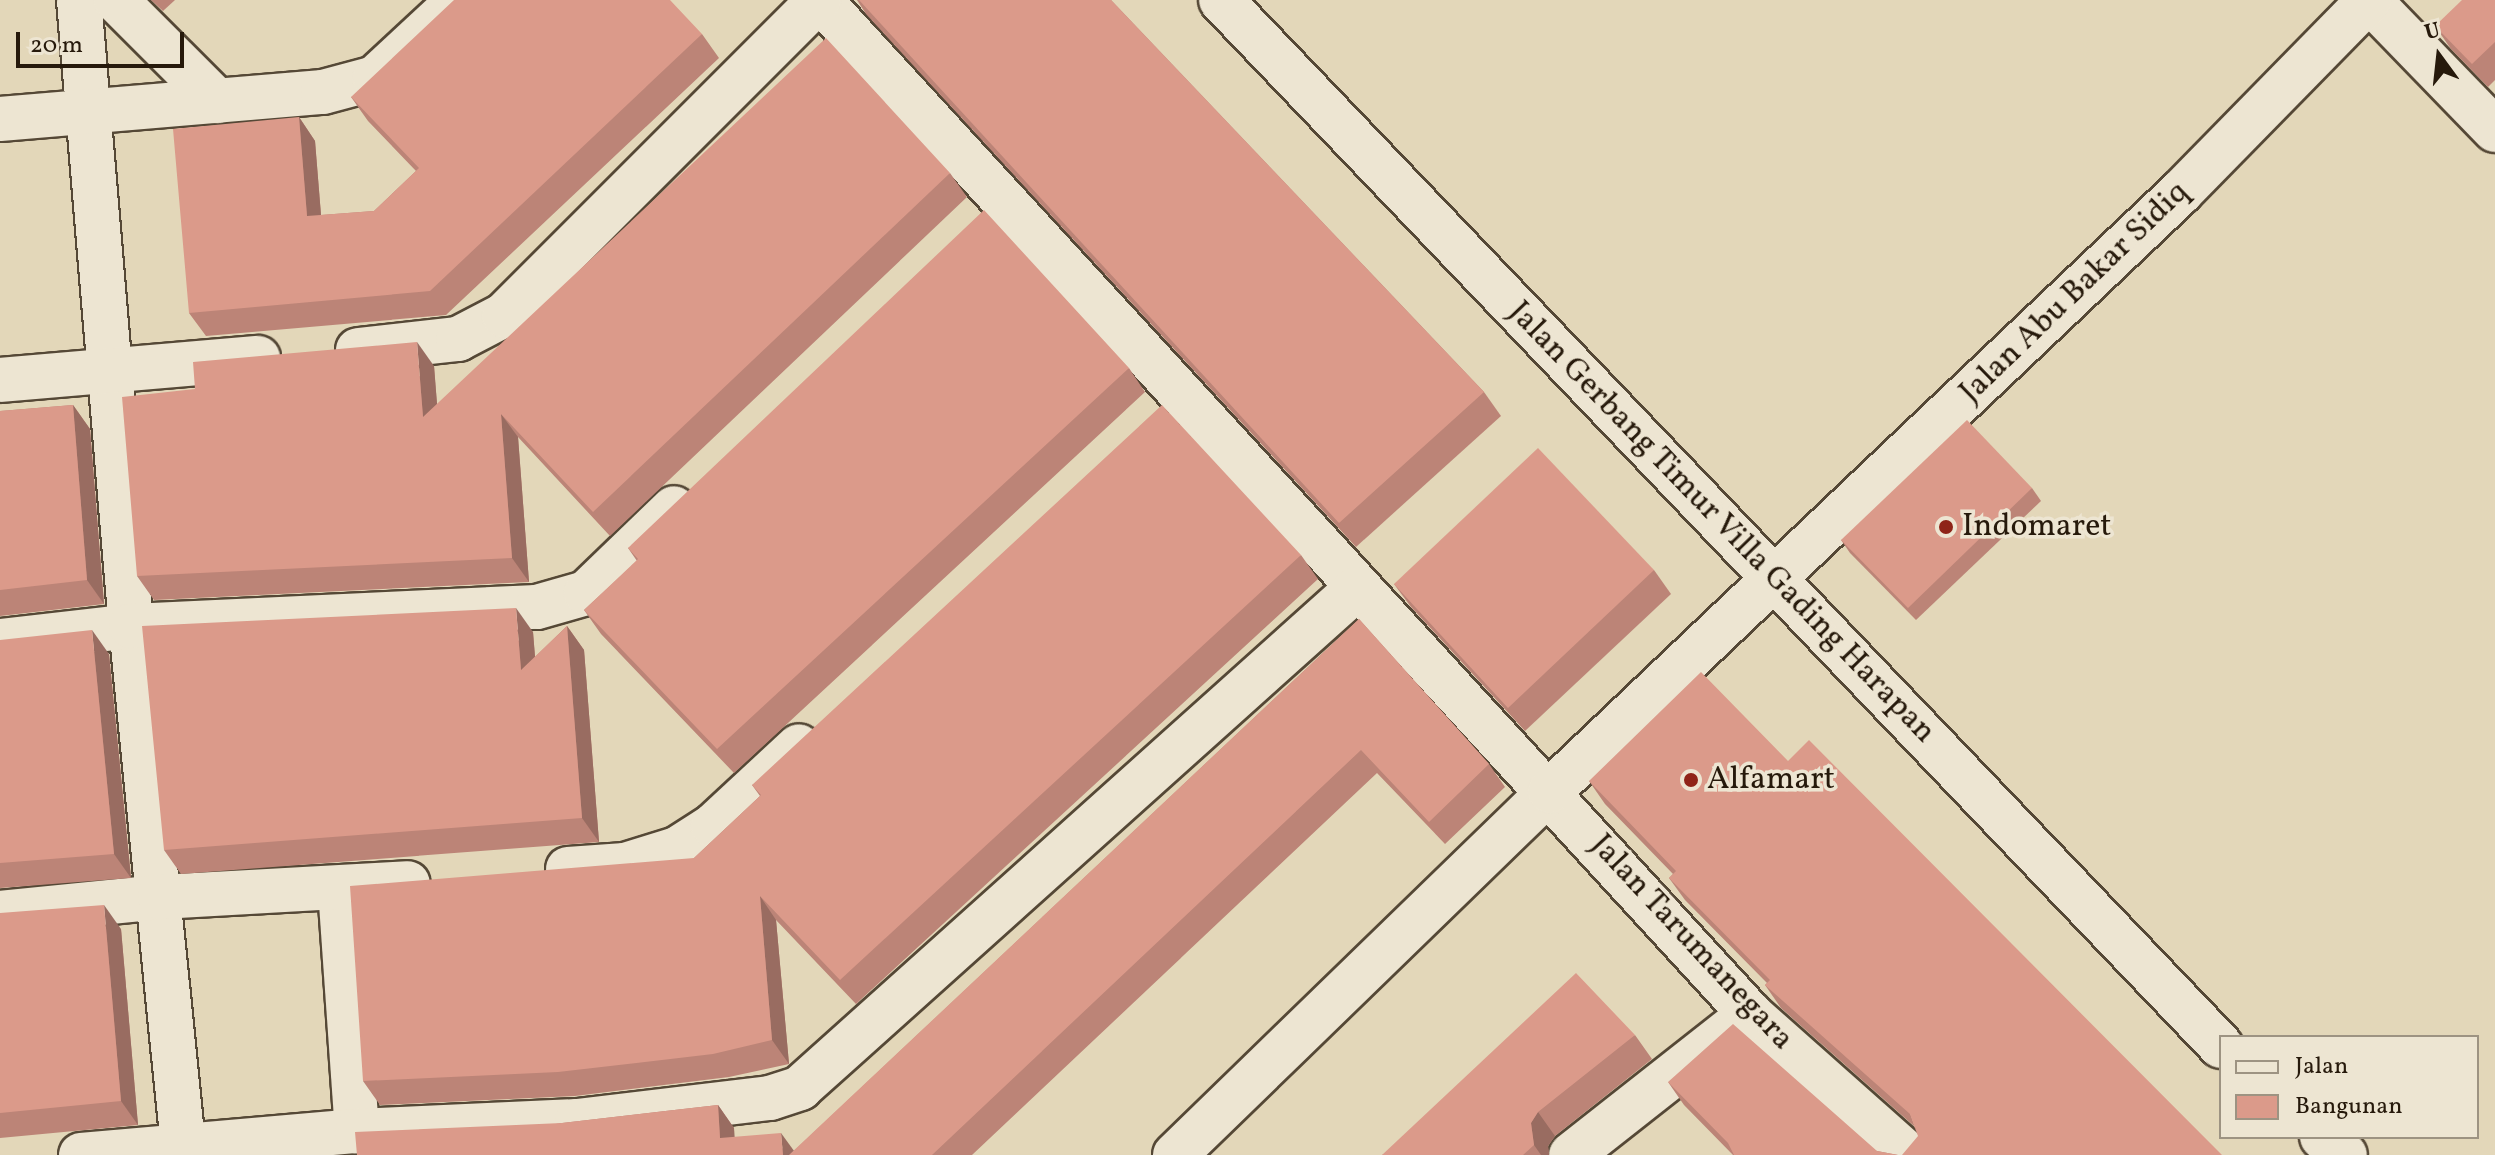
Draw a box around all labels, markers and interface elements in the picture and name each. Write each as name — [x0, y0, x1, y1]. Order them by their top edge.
text: U — [2421, 15, 2444, 49]
scale bar — [20, 16, 188, 66]
north arrow — [2399, 16, 2479, 96]
text: 20 m — [30, 29, 83, 63]
street label: Jalan Abu Bakar Sidiq — [1953, 174, 2197, 412]
street label: Jalan Gerbang Timur Villa Gading Harapan — [1499, 294, 1943, 752]
place label: Indomaret — [1962, 508, 2112, 546]
marker: Indomaret — [1937, 518, 1955, 536]
place label: Alfamart — [1707, 761, 1835, 799]
marker: Alfamart — [1682, 771, 1700, 789]
street label: Jalan Tarumanegara — [1581, 827, 1801, 1059]
legend — [2219, 1035, 2479, 1139]
text: Jalan — [2295, 1050, 2348, 1084]
text: Bangunan — [2295, 1090, 2403, 1124]

